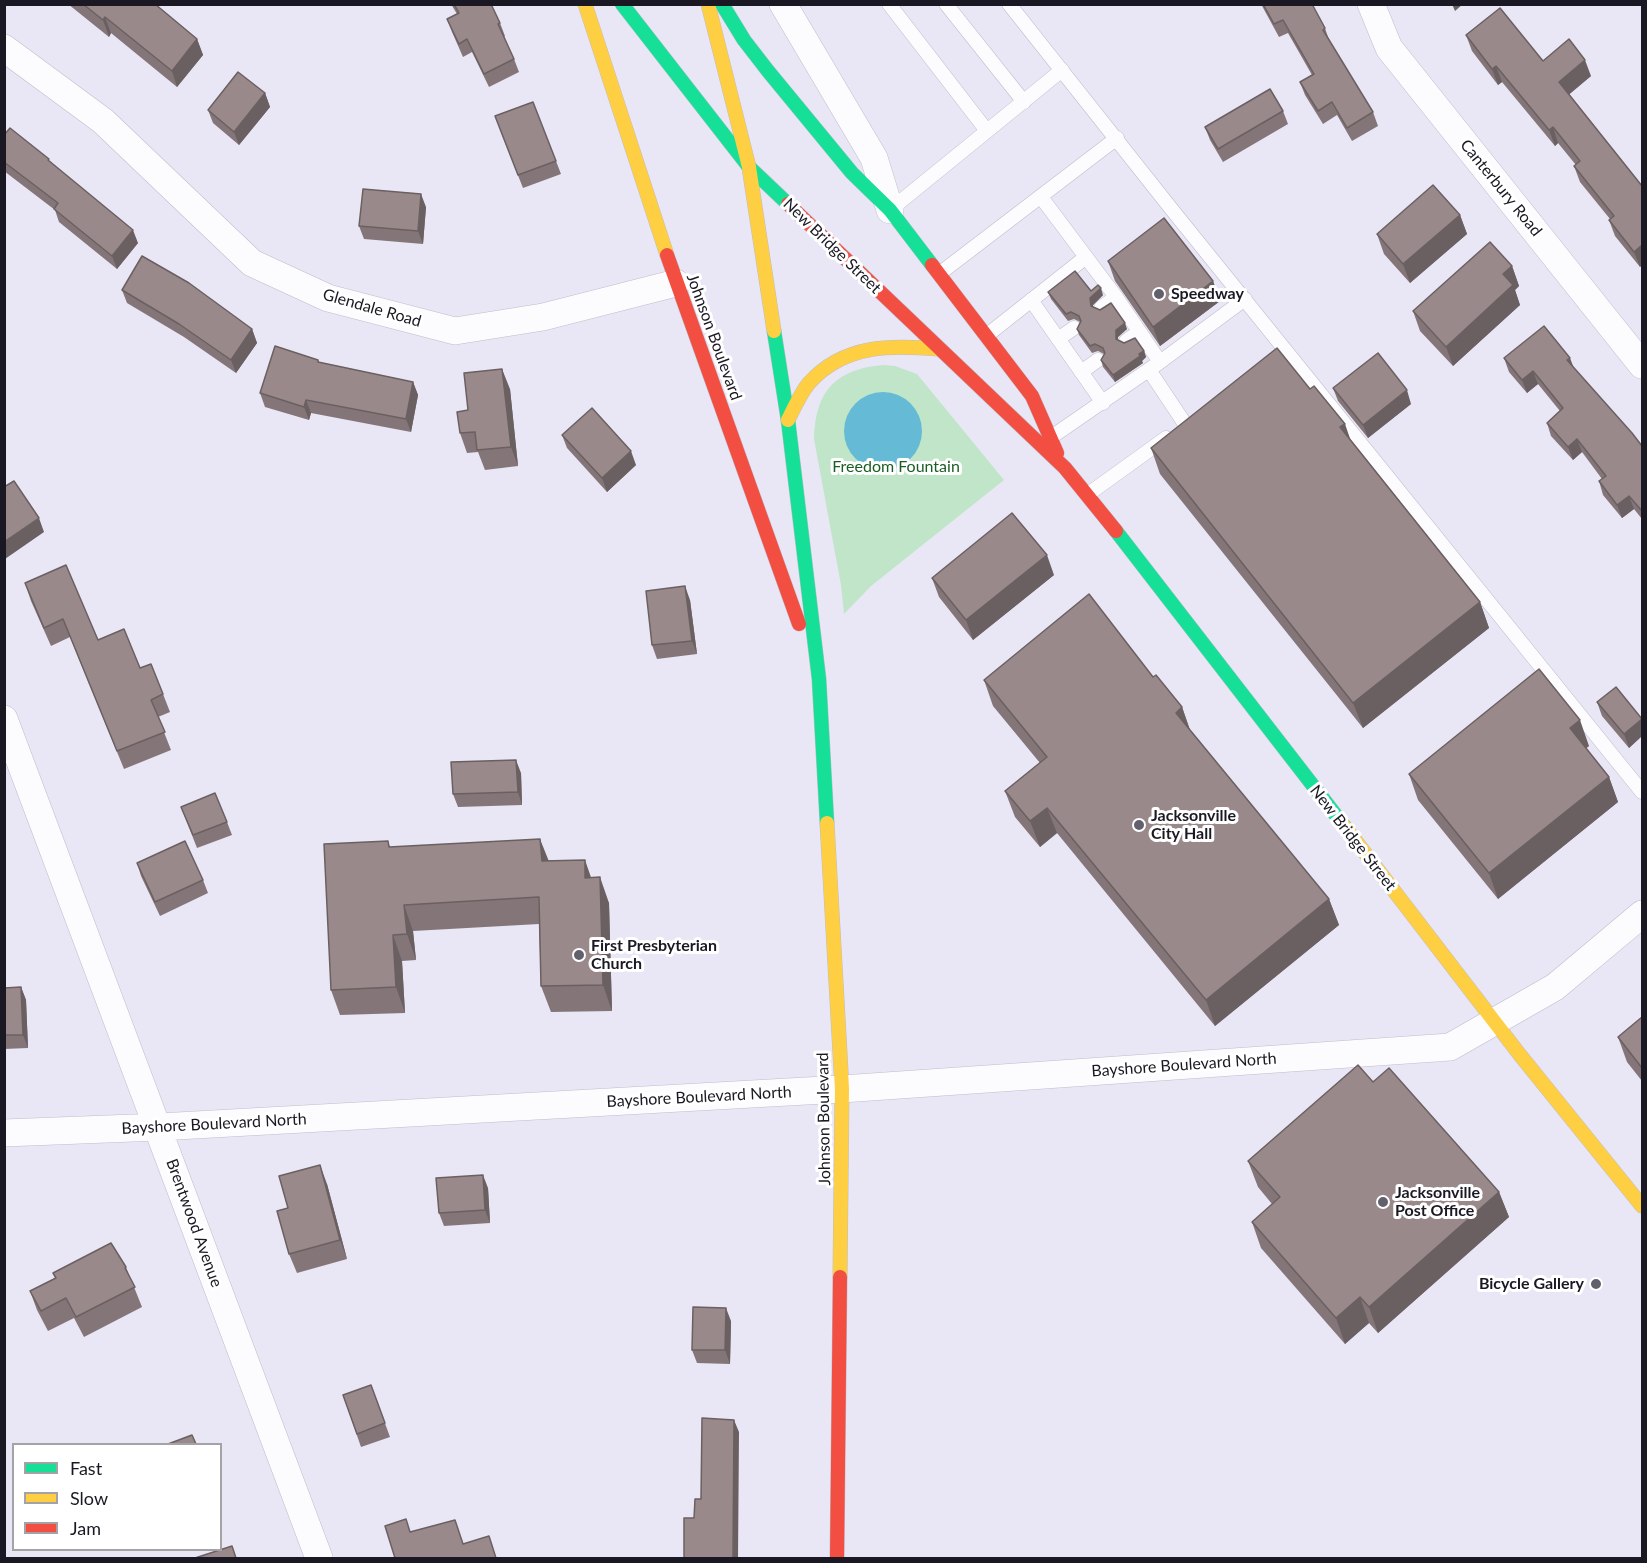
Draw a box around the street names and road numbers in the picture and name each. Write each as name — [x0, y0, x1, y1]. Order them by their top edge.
street label: Canterbury Road — [1456, 136, 1546, 240]
street label: New Bridge Street — [779, 194, 885, 298]
street label: Johnson Boulevard — [682, 271, 746, 403]
street label: Glendale Road — [321, 285, 423, 331]
street label: New Bridge Street — [1306, 781, 1400, 895]
street label: Bayshore Boulevard North — [1091, 1049, 1277, 1081]
street label: Johnson Boulevard — [813, 1052, 835, 1186]
street label: Bayshore Boulevard North — [606, 1083, 792, 1111]
street label: Bayshore Boulevard North — [121, 1110, 307, 1138]
street label: Brentwood Avenue — [162, 1156, 226, 1290]

